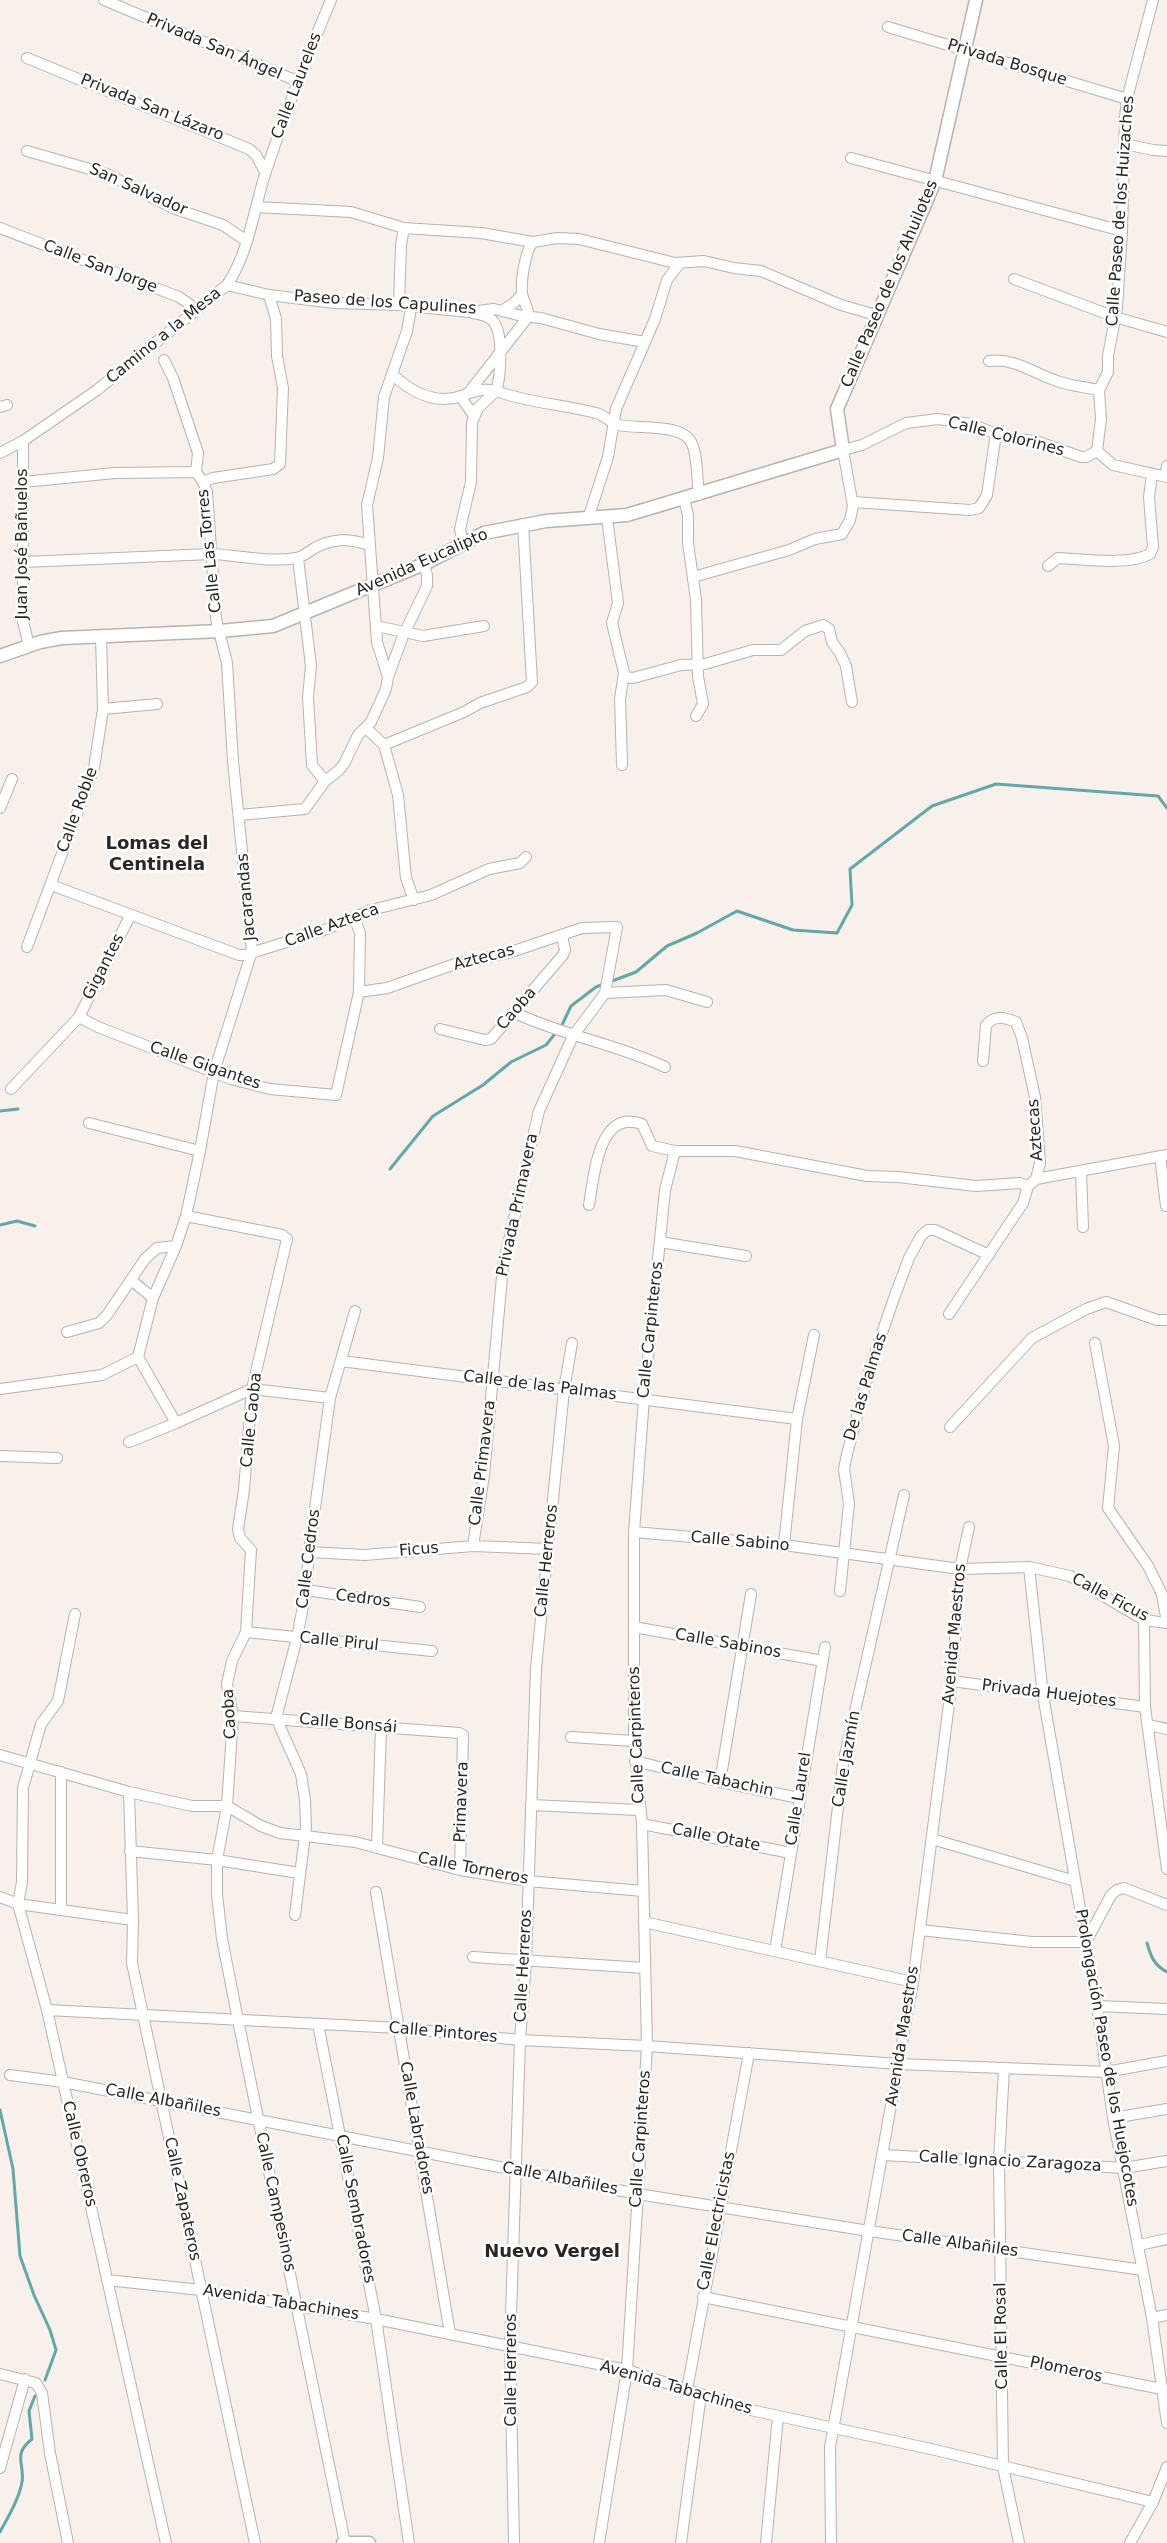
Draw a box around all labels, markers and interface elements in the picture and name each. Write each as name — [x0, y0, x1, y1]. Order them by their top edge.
street label: Privada San Ángel — [143, 10, 285, 84]
street label: Calle Laureles — [268, 30, 326, 142]
street label: Privada Bosque — [945, 36, 1069, 90]
street label: Privada San Lázaro — [78, 70, 226, 146]
street label: Calle Paseo de los Huizaches — [1103, 95, 1139, 327]
street label: San Salvador — [86, 160, 190, 220]
street label: Calle Paseo de los Ahuilotes — [837, 177, 943, 391]
street label: Calle San Jorge — [40, 236, 160, 298]
street label: Camino a la Mesa — [103, 284, 225, 388]
street label: Paseo de los Capulines — [293, 287, 477, 319]
street label: Calle Colorines — [946, 413, 1066, 461]
street label: Juan José Bañuelos — [13, 468, 33, 620]
street label: Calle Las Torres — [194, 488, 226, 614]
street label: Avenida Eucalipto — [353, 525, 491, 601]
street label: Calle Roble — [54, 765, 102, 855]
district label: Lomas del Centinela — [106, 833, 208, 876]
street label: Jacarandas — [234, 852, 260, 942]
street label: Calle Azteca — [282, 900, 382, 952]
street label: Gigantes — [79, 931, 129, 1003]
street label: Aztecas — [451, 941, 517, 975]
street label: Caoba — [493, 984, 541, 1034]
street label: Calle Gigantes — [147, 1038, 263, 1094]
street label: Aztecas — [1024, 1098, 1048, 1162]
street label: Privada Primavera — [493, 1132, 543, 1278]
street label: Calle Carpinteros — [634, 1261, 668, 1399]
street label: De las Palmas — [840, 1331, 892, 1443]
street label: Calle de las Palmas — [462, 1367, 618, 1405]
street label: Calle Caoba — [237, 1371, 267, 1469]
street label: Calle Primavera — [466, 1399, 500, 1527]
street label: Calle Herreros — [532, 1504, 562, 1618]
street label: Calle Cedros — [293, 1508, 325, 1610]
street label: Calle Sabino — [690, 1528, 790, 1556]
street label: Ficus — [398, 1539, 440, 1561]
street label: Avenida Maestros — [939, 1563, 971, 1705]
street label: Calle Ficus — [1068, 1570, 1152, 1626]
street label: Cedros — [334, 1586, 392, 1612]
street label: Calle Sabinos — [673, 1625, 783, 1663]
street label: Calle Pirul — [298, 1628, 380, 1656]
street label: Calle Carpinteros — [625, 1666, 649, 1804]
street label: Privada Huejotes — [981, 1676, 1117, 1712]
street label: Caoba — [219, 1688, 241, 1740]
street label: Calle Jazmín — [829, 1709, 865, 1809]
street label: Calle Bonsái — [298, 1710, 398, 1738]
street label: Calle Laurel — [782, 1751, 816, 1847]
street label: Calle Tabachin — [659, 1759, 775, 1801]
street label: Primavera — [451, 1761, 473, 1843]
street label: Calle Otate — [670, 1820, 762, 1856]
street label: Calle Torneros — [416, 1849, 530, 1889]
street label: Prolongación Paseo de los Huejocotes — [1070, 1908, 1142, 2208]
street label: Calle Herreros — [511, 1909, 537, 2023]
street label: Avenida Maestros — [882, 1965, 924, 2107]
street label: Calle Pintores — [388, 2019, 498, 2047]
street label: Calle Labradores — [395, 2060, 437, 2196]
street label: Calle Carpinteros — [627, 2070, 655, 2208]
street label: Calle Albañiles — [104, 2080, 222, 2122]
street label: Calle Obreros — [58, 2099, 100, 2209]
street label: Calle Campesinos — [251, 2130, 299, 2274]
street label: Calle Sembradores — [331, 2133, 379, 2285]
street label: Calle Zapateros — [160, 2135, 204, 2263]
street label: Calle Ignacio Zaragoza — [918, 2148, 1102, 2176]
street label: Calle Electricistas — [694, 2150, 740, 2292]
street label: Calle Albañiles — [501, 2158, 619, 2200]
street label: Calle Albañiles — [901, 2226, 1019, 2262]
district label: Nuevo Vergel — [484, 2241, 620, 2263]
street label: Avenida Tabachines — [202, 2281, 360, 2325]
street label: Calle El Rosal — [991, 2282, 1013, 2390]
street label: Calle Herreros — [502, 2313, 522, 2427]
street label: Plomeros — [1028, 2353, 1104, 2387]
street label: Avenida Tabachines — [598, 2357, 754, 2419]

